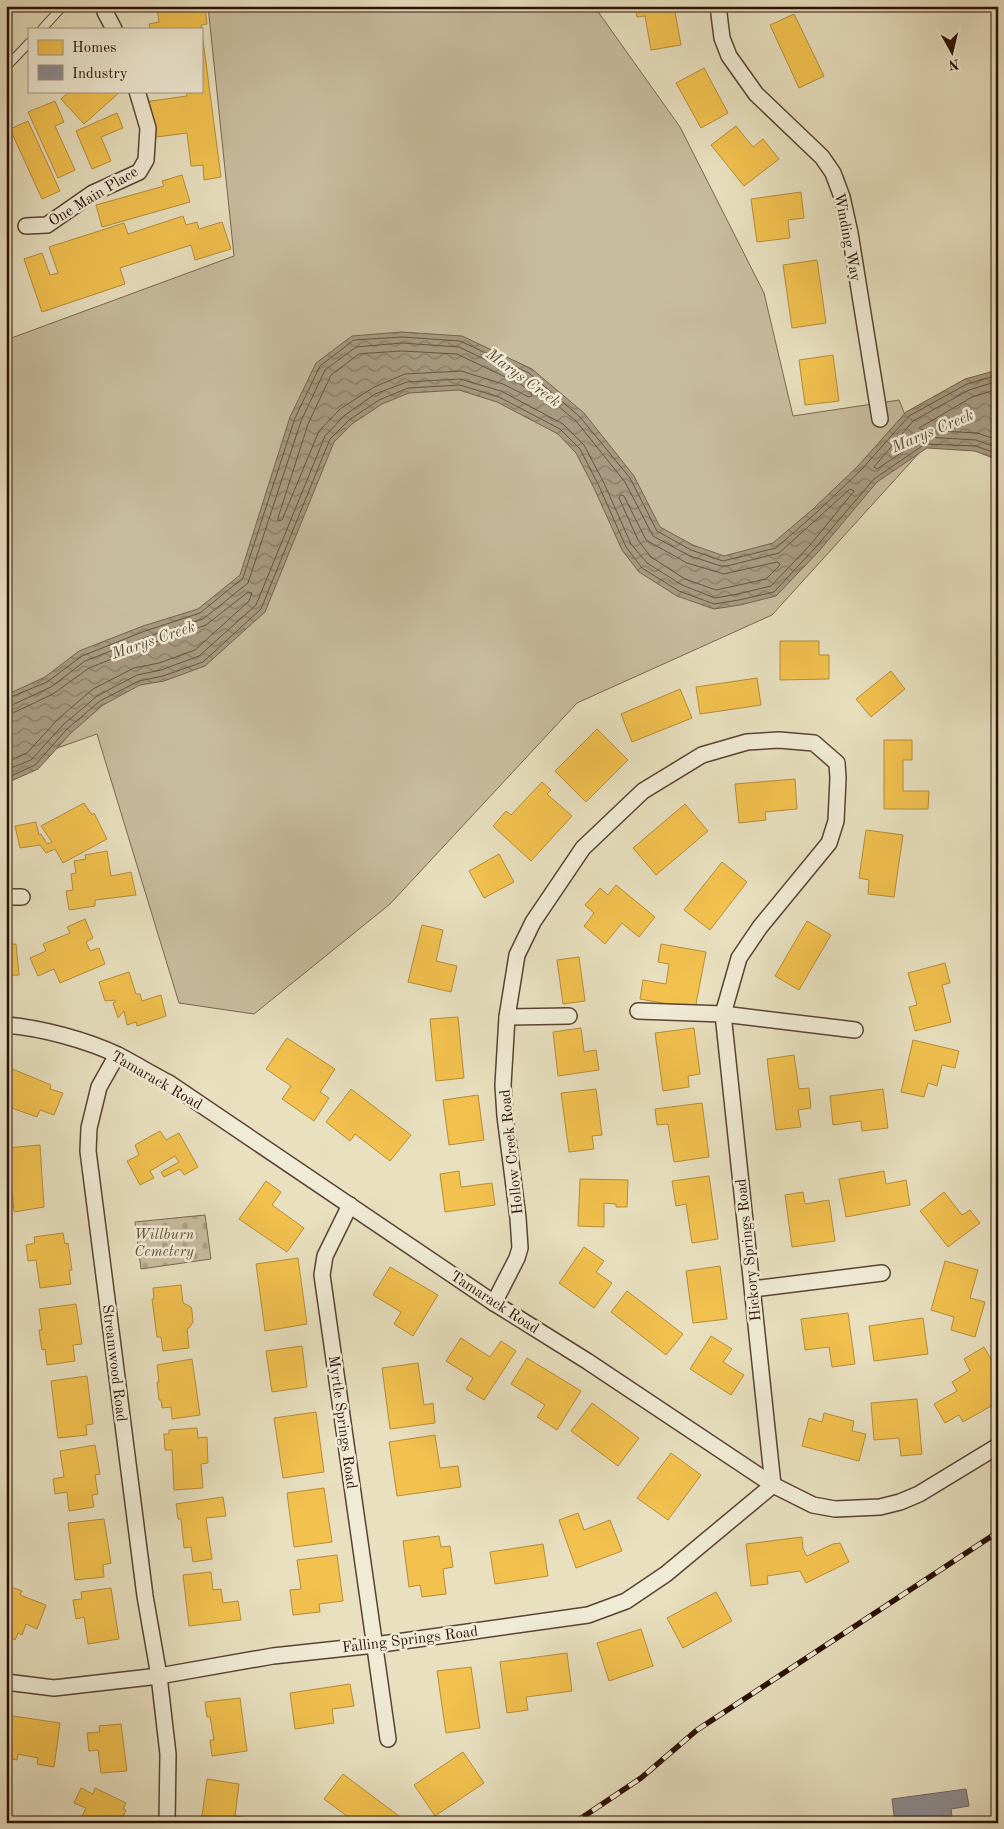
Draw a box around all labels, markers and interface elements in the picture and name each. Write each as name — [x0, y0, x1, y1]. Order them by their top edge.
legend — [28, 28, 202, 92]
north arrow — [926, 28, 976, 78]
text: Homes — [72, 41, 117, 56]
text: N — [947, 56, 960, 72]
text: Industry — [72, 67, 128, 82]
street label: One Main Place — [47, 165, 141, 230]
street label: Winding Way — [831, 192, 862, 283]
water label: Marys Creek — [482, 346, 563, 411]
water label: Marys Creek — [888, 407, 976, 457]
water label: Marys Creek — [109, 619, 198, 663]
street label: Tamarack Road — [108, 1049, 204, 1113]
street label: Hollow Creek Road — [498, 1088, 527, 1215]
street label: Hickory Springs Road — [735, 1178, 764, 1322]
park label: Willburn Cemetery — [134, 1228, 195, 1260]
street label: Tamarack Road — [447, 1269, 541, 1337]
street label: Streamwood Road — [99, 1304, 128, 1423]
street label: Myrtle Springs Road — [325, 1354, 358, 1490]
street label: Falling Springs Road — [341, 1625, 479, 1656]

